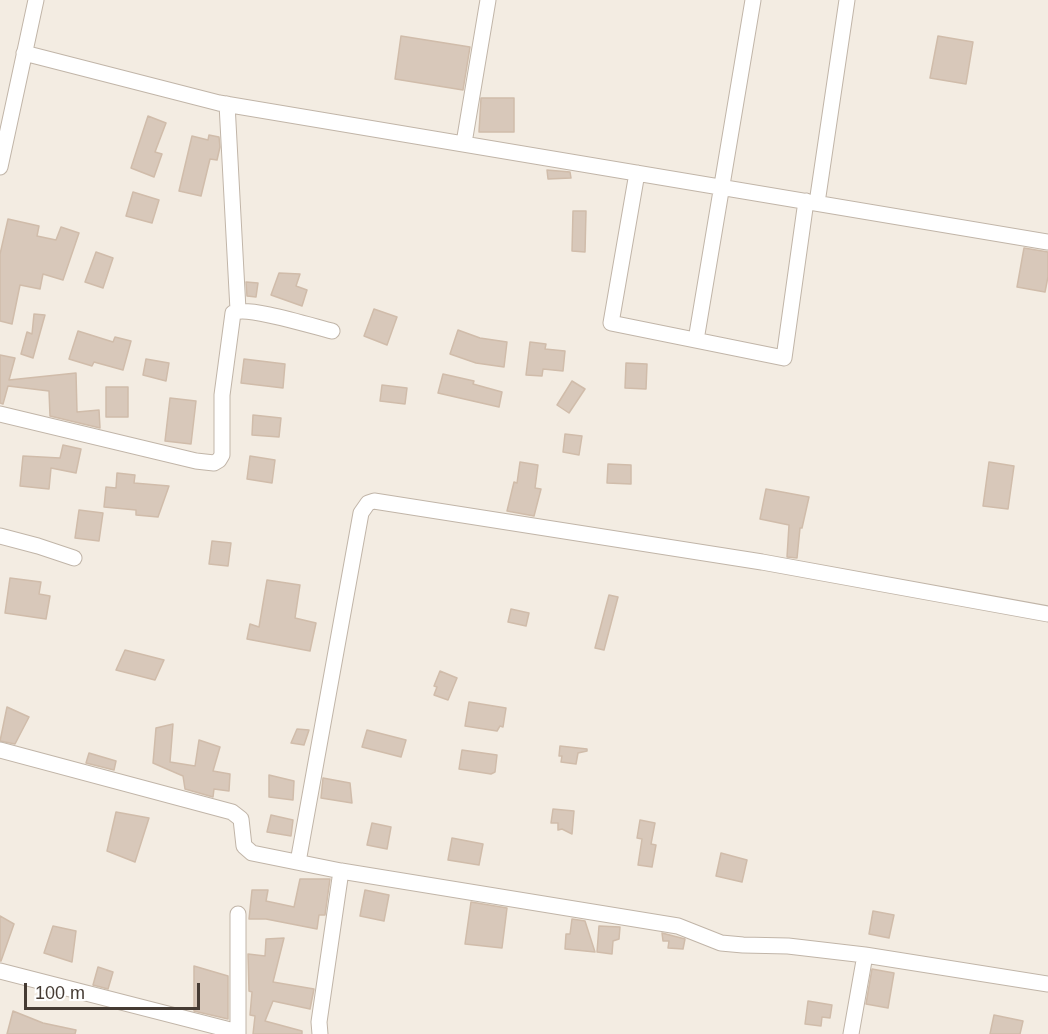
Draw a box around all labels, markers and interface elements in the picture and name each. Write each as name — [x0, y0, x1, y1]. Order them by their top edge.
scale bar — [27, 971, 202, 1009]
text: 100 m — [35, 983, 85, 1003]

